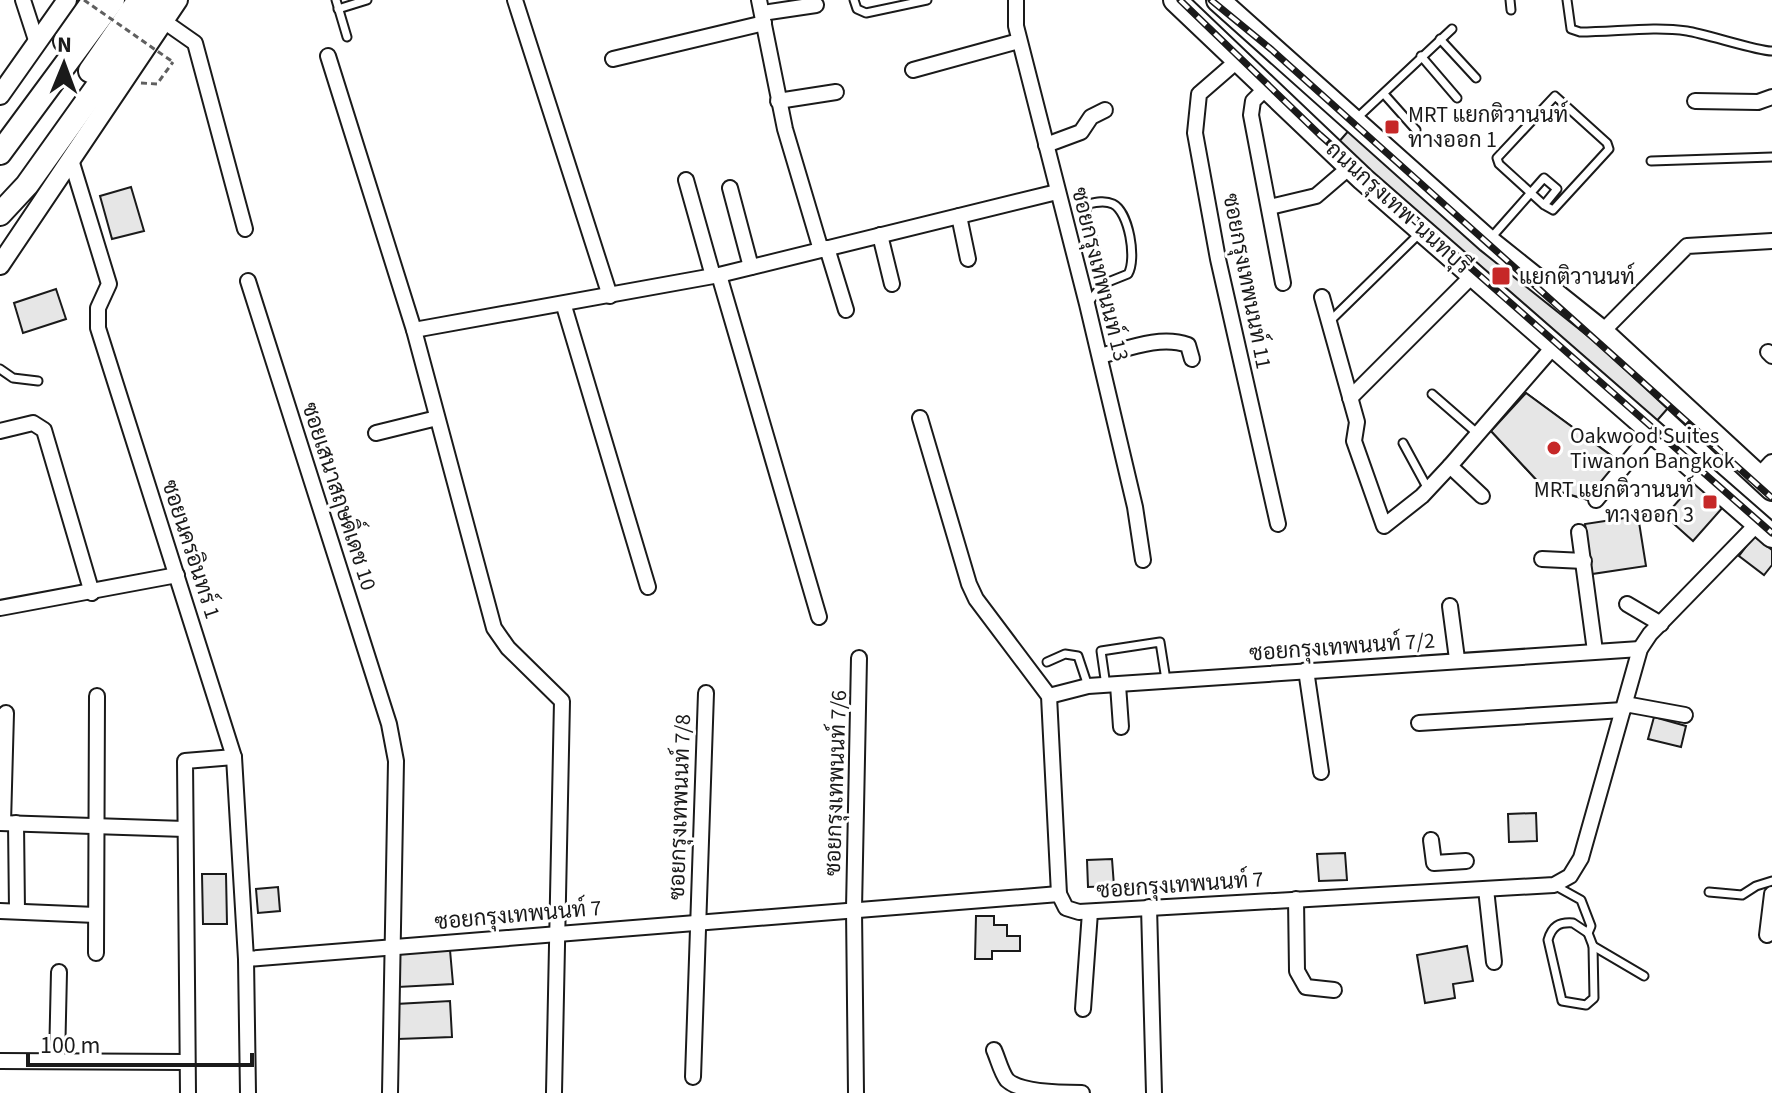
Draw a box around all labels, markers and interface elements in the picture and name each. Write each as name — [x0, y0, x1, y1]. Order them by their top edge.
north arrow — [24, 24, 104, 104]
text: N — [57, 29, 72, 61]
place label: MRT แยกติวานนท์ ทางออก 1 — [1408, 99, 1568, 156]
marker: MRT แยกติวานนท์ ทางออก 1 — [1383, 118, 1401, 136]
street label: ถนนกรุงเทพ-นนทบุรี — [1319, 134, 1478, 282]
street label: ซอยกรุงเทพนนท์ 13 — [1063, 184, 1137, 365]
street label: ซอยกรุงเทพนนท์ 11 — [1214, 191, 1280, 372]
place label: แยกติวานนท์ — [1519, 261, 1635, 293]
marker: แยกติวานนท์ — [1490, 265, 1512, 287]
street label: ซอยเสนาสฤษดิ์เดช 10 — [294, 397, 388, 595]
place label: Oakwood Suites Tiwanon Bangkok — [1570, 420, 1735, 477]
marker: Oakwood Suites Tiwanon Bangkok — [1545, 439, 1563, 457]
place label: MRT แยกติวานนท์ ทางออก 3 — [1534, 474, 1694, 531]
street label: ซอยนครอินทร์ 1 — [154, 476, 229, 623]
marker: MRT แยกติวานนท์ ทางออก 3 — [1701, 493, 1719, 511]
street label: ซอยกรุงเทพนนท์ 7/2 — [1248, 625, 1436, 669]
street label: ซอยกรุงเทพนนท์ 7/6 — [817, 690, 855, 877]
street label: ซอยกรุงเทพนนท์ 7/8 — [661, 714, 699, 901]
street label: ซอยกรุงเทพนนท์ 7 — [1096, 863, 1265, 907]
street label: ซอยกรุงเทพนนท์ 7 — [433, 892, 603, 938]
scale bar — [28, 1017, 252, 1067]
text: 100 m — [40, 1028, 100, 1063]

